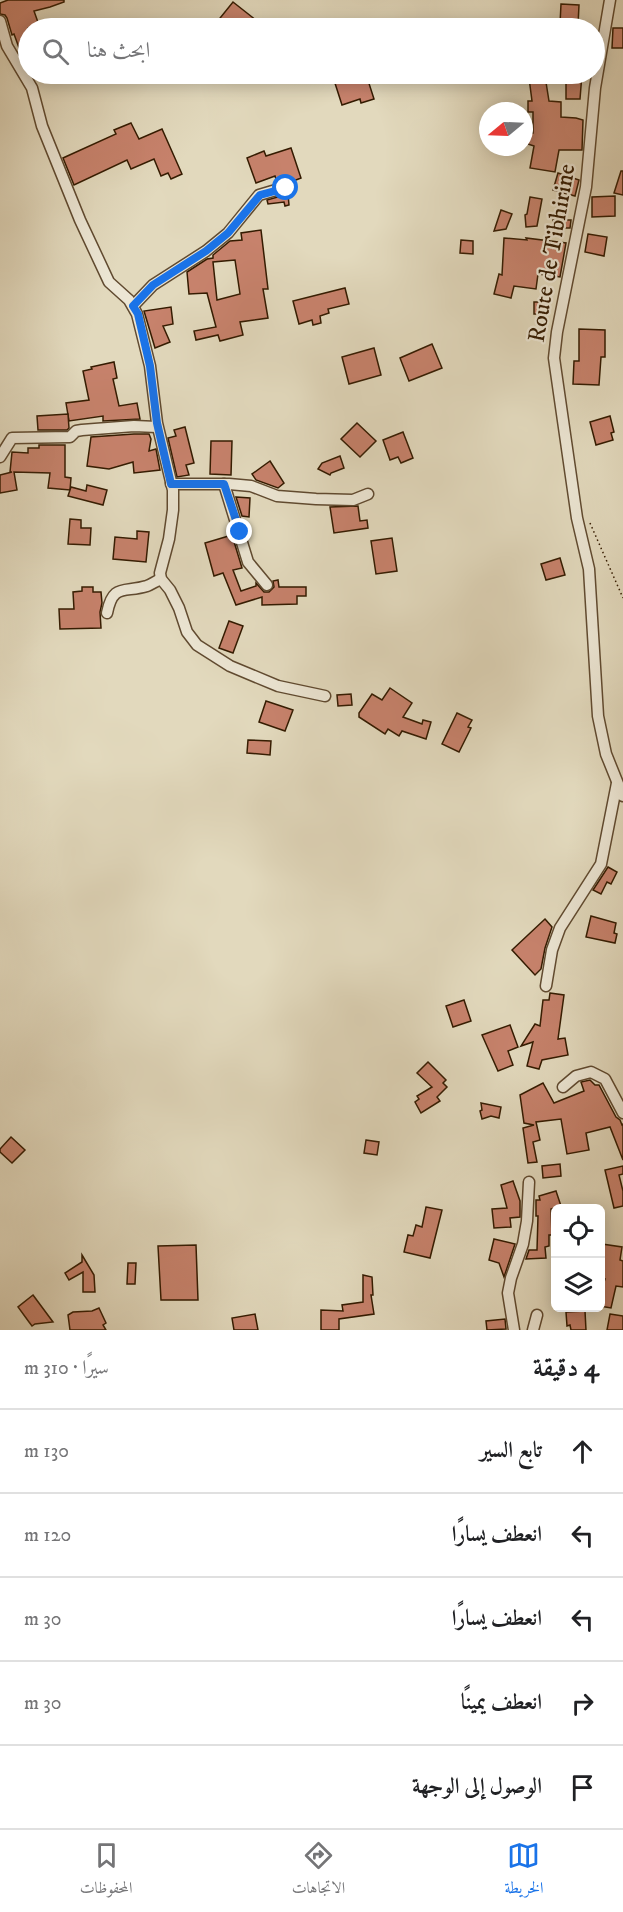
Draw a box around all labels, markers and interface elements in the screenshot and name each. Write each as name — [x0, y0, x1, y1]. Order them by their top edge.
search box — [18, 18, 605, 84]
icon: search — [39, 35, 72, 68]
text: ابحث هنا — [87, 37, 150, 64]
north arrow — [479, 102, 533, 156]
street label: Route de Tibhirine — [522, 162, 582, 345]
route start — [272, 174, 298, 200]
route end — [226, 518, 252, 544]
map controls — [551, 1204, 605, 1312]
button: locate — [551, 1204, 605, 1258]
button: layers — [551, 1258, 605, 1312]
text: 4 دقيقة — [533, 1352, 599, 1385]
text: سيرًا · 310 m — [24, 1356, 109, 1381]
icon: ahead — [566, 1435, 599, 1468]
text: تابع السير — [480, 1437, 542, 1464]
text: 130 m — [24, 1439, 69, 1464]
icon: left — [566, 1519, 599, 1552]
text: انعطف يسارًا — [452, 1521, 542, 1548]
text: 120 m — [24, 1523, 71, 1548]
icon: left — [566, 1603, 599, 1636]
text: انعطف يسارًا — [452, 1605, 542, 1632]
text: 30 m — [24, 1607, 62, 1632]
icon: right — [566, 1687, 599, 1720]
text: انعطف يمينًا — [461, 1689, 542, 1716]
text: 30 m — [24, 1691, 62, 1716]
icon: arrive — [566, 1771, 599, 1804]
text: الوصول إلى الوجهة — [412, 1773, 542, 1800]
tab: المحفوظات — [80, 1839, 132, 1903]
tab: الاتجاهات — [292, 1839, 345, 1903]
tab: الخريطة — [504, 1839, 543, 1903]

